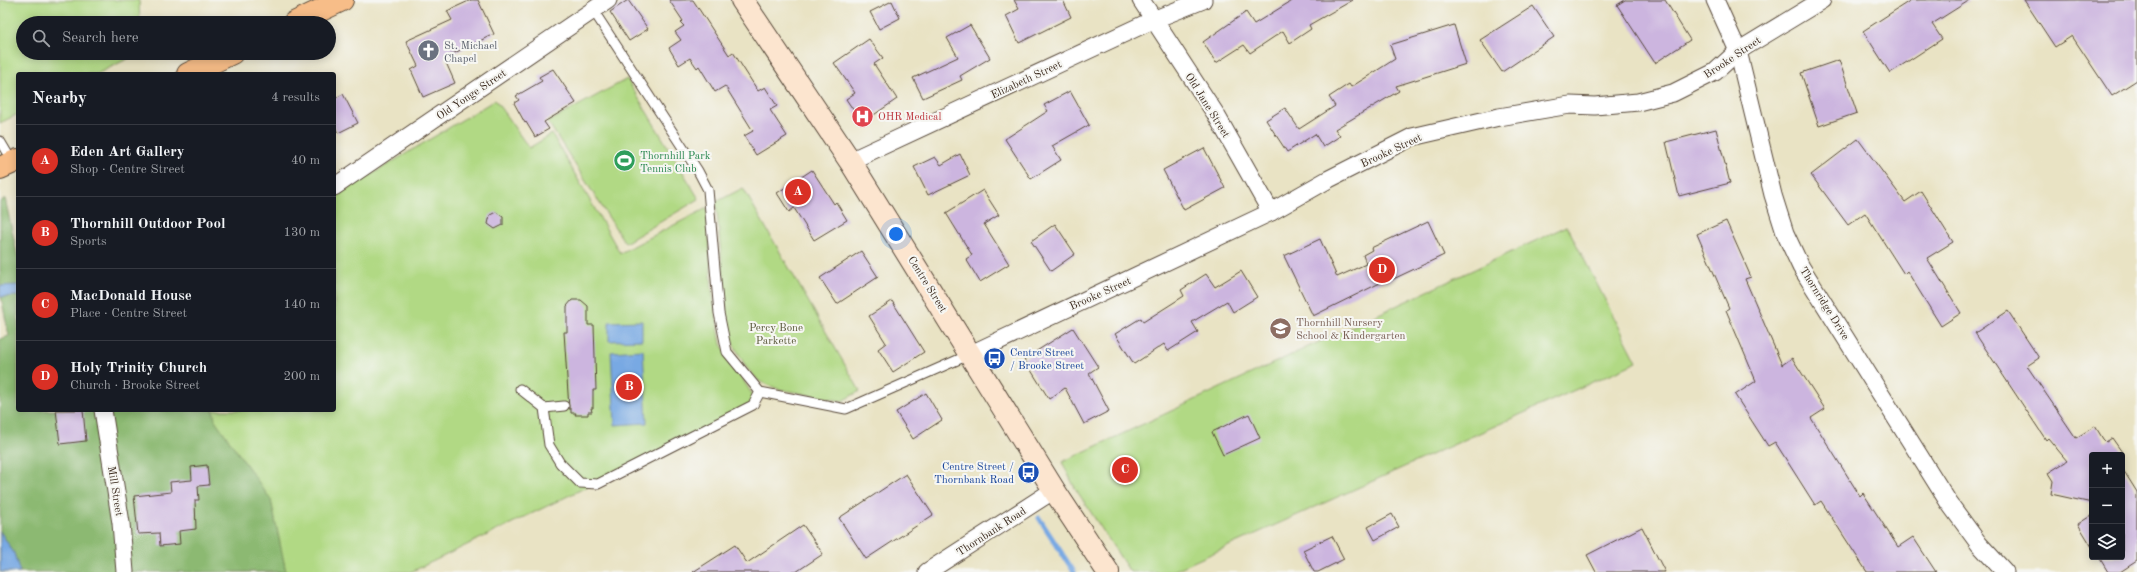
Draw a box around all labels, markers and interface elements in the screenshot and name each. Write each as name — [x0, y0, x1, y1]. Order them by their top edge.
search box — [16, 16, 336, 60]
icon: search — [30, 27, 52, 49]
text: Search here — [62, 31, 139, 46]
street label: Brooke Street — [1702, 35, 1763, 81]
church icon: St. Michael Chapel — [415, 38, 441, 64]
place label: St. Michael Chapel — [444, 41, 497, 65]
street label: Elizabeth Street — [990, 59, 1064, 102]
street label: Old Yonge Street — [435, 68, 509, 123]
street label: Old Jane Street — [1182, 71, 1231, 140]
text: Nearby — [32, 90, 87, 107]
text: 4 results — [271, 91, 320, 104]
hospital icon: OHR Medical — [850, 103, 876, 129]
place label: OHR Medical — [878, 112, 942, 123]
street label: Brooke Street — [1359, 132, 1424, 170]
text: Eden Art Gallery — [70, 145, 185, 160]
sports icon: Thornhill Park Tennis Club — [611, 148, 637, 174]
place label: Thornhill Park Tennis Club — [640, 151, 711, 175]
text: A — [40, 154, 50, 167]
text: 40 m — [291, 154, 320, 167]
text: Shop · Centre Street — [70, 163, 185, 176]
pin: A — [785, 177, 811, 207]
text: Thornhill Outdoor Pool — [70, 217, 226, 232]
your location — [886, 224, 906, 244]
text: B — [40, 226, 50, 239]
text: 130 m — [283, 226, 320, 239]
text: Sports — [70, 235, 107, 248]
street label: Centre Street — [905, 255, 948, 315]
pin: D — [1369, 255, 1395, 285]
street label: Thornridge Drive — [1797, 265, 1851, 342]
street label: Brooke Street — [1068, 276, 1133, 313]
text: MacDonald House — [70, 289, 192, 304]
text: C — [41, 298, 49, 311]
text: 140 m — [283, 298, 320, 311]
text: Place · Centre Street — [70, 307, 187, 320]
school or university icon: Thornhill Nursery School & Kindergarten — [1268, 315, 1294, 341]
place label: Thornhill Nursery School & Kindergarten — [1296, 318, 1406, 342]
park label: Percy Bone Parkette — [749, 323, 803, 347]
bus stop icon: Centre Street / Brooke Street — [982, 345, 1008, 371]
place label: Centre Street / Brooke Street — [1010, 348, 1084, 372]
text: Holy Trinity Church — [70, 361, 207, 376]
text: D — [40, 370, 50, 383]
text: 200 m — [283, 370, 320, 383]
pin: B — [616, 372, 642, 402]
text: Church · Brooke Street — [70, 379, 200, 392]
map controls — [2089, 452, 2125, 560]
button: + — [2089, 452, 2125, 488]
pin: C — [1112, 455, 1138, 485]
bus stop icon: Centre Street / Thornbank Road — [1016, 459, 1042, 485]
place label: Centre Street / Thornbank Road — [934, 462, 1014, 486]
street label: Mill Street — [105, 466, 124, 517]
button: − — [2089, 488, 2125, 524]
street label: Thornbank Road — [955, 506, 1029, 559]
button: layers — [2089, 524, 2125, 560]

